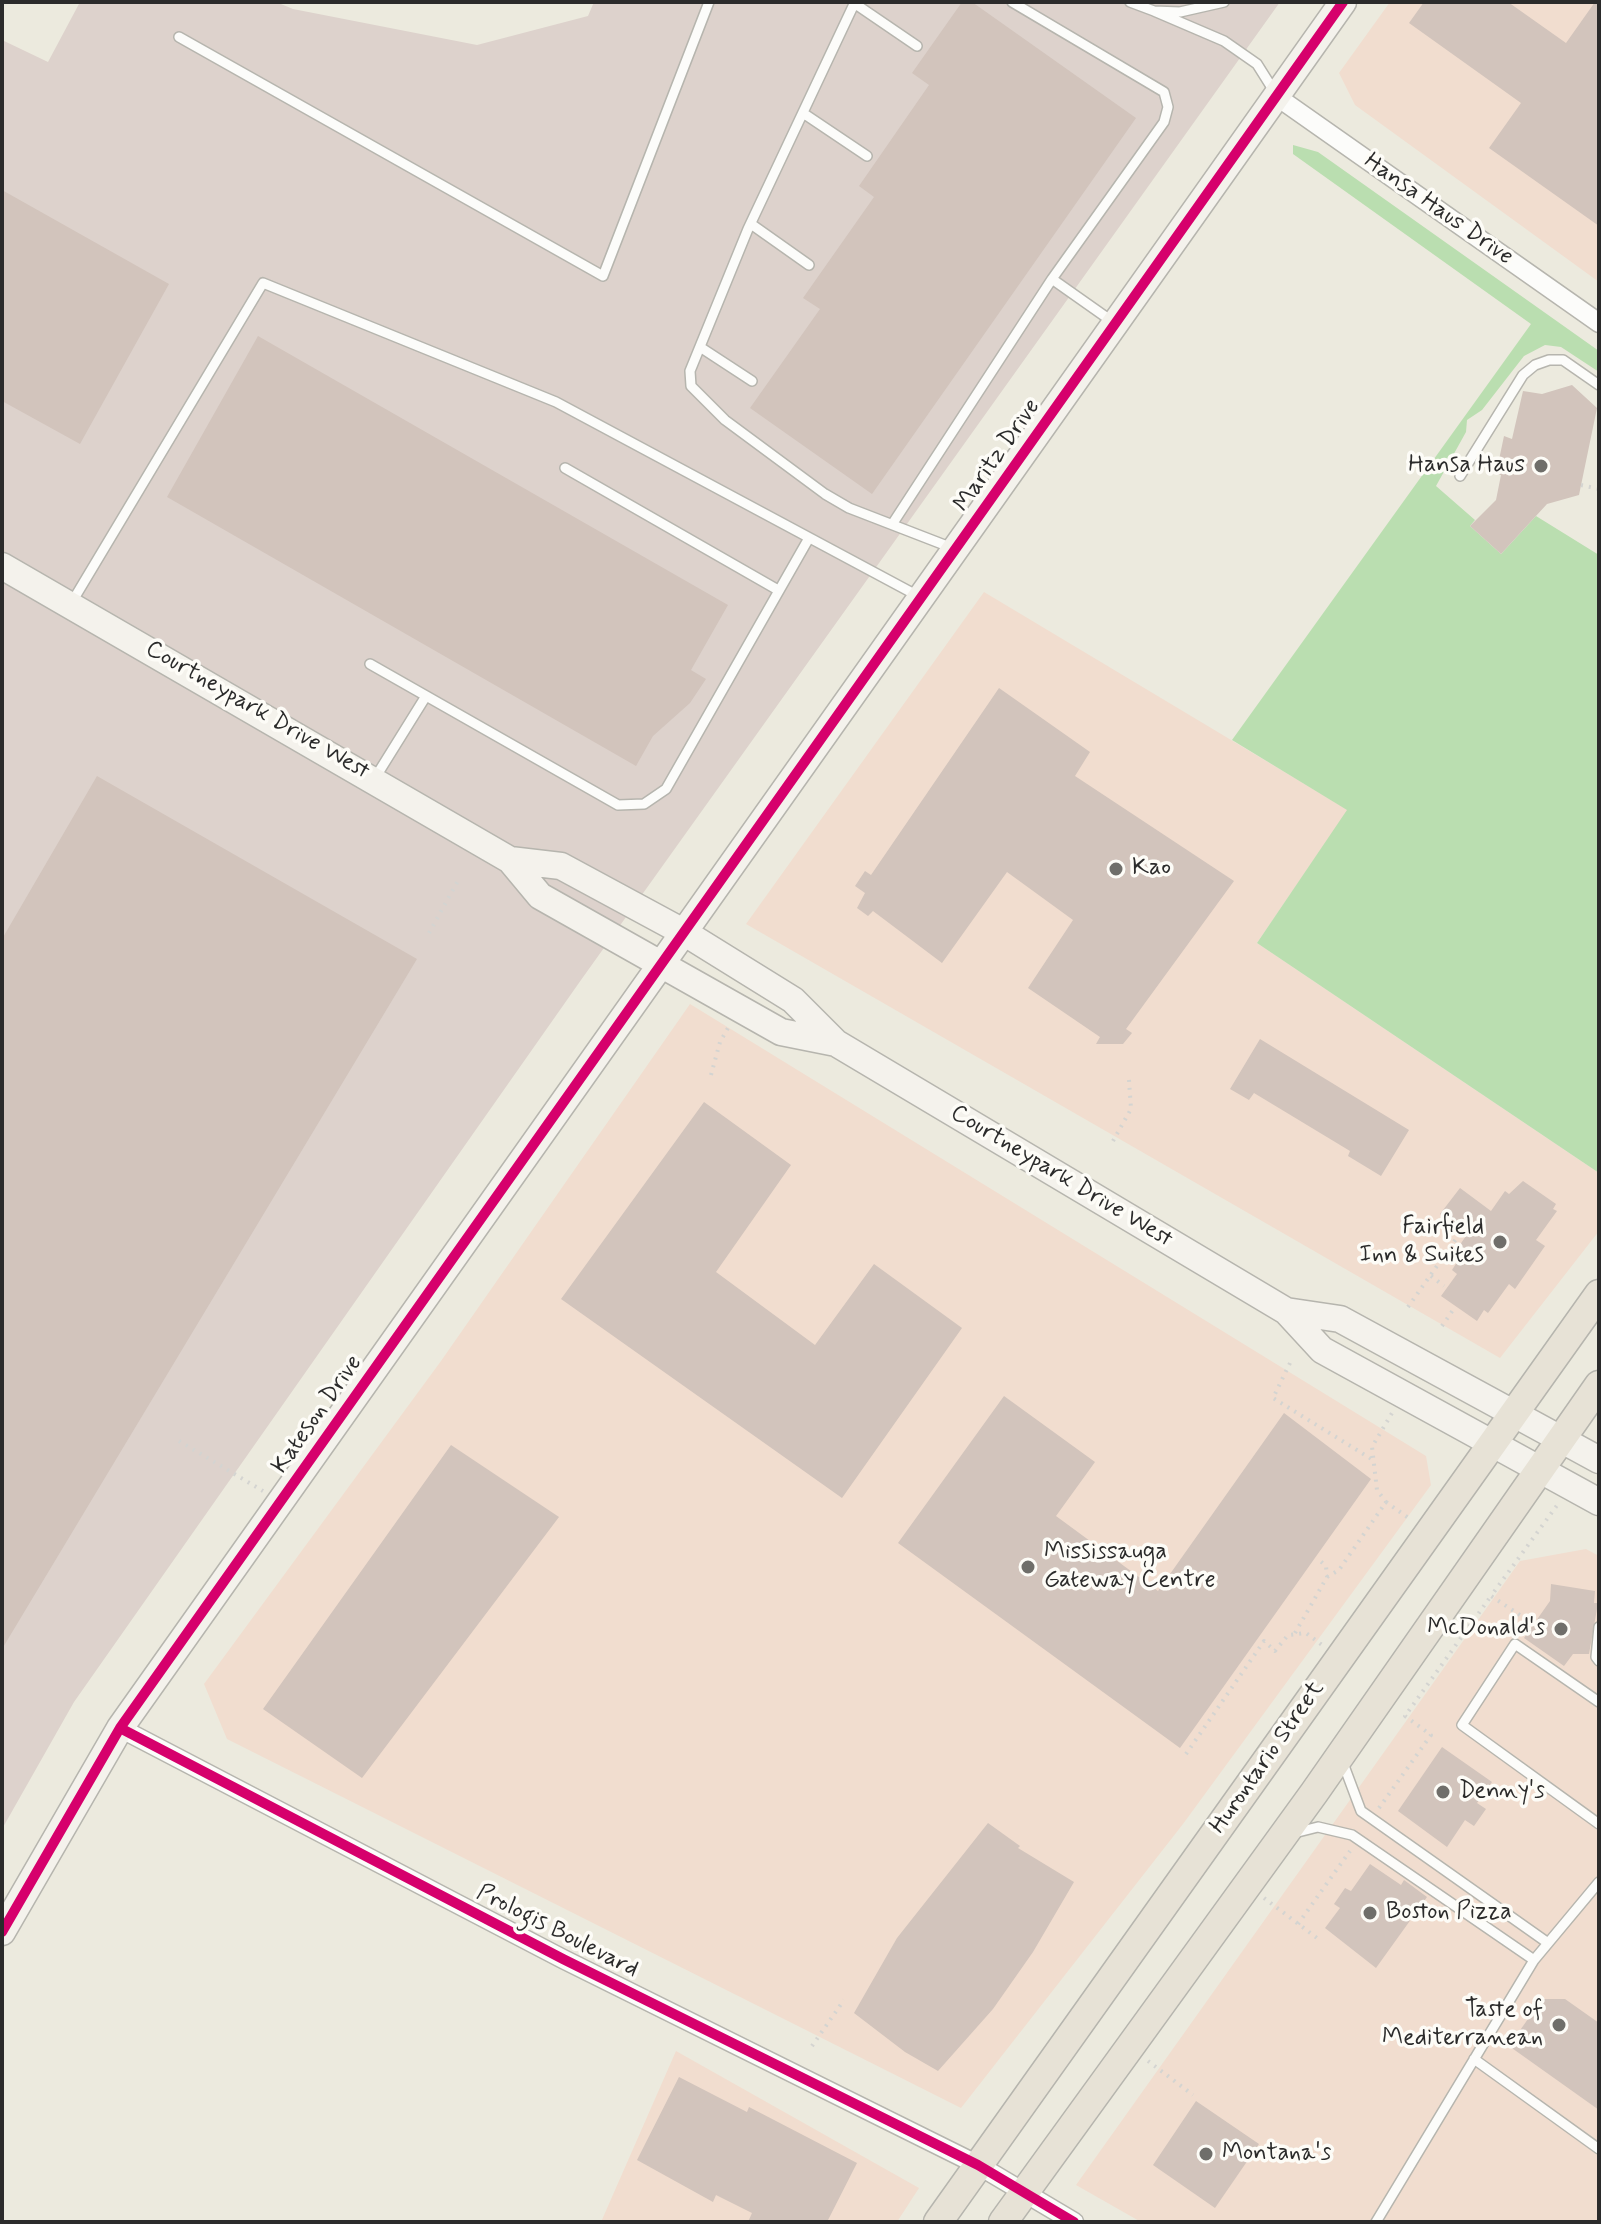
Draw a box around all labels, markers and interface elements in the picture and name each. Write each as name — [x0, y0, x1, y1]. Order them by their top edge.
street label: Hansa Haus Drive — [1358, 148, 1518, 272]
street label: Maritz Drive — [949, 394, 1047, 518]
place label: Hansa Haus — [1408, 452, 1525, 480]
marker: Hansa Haus — [1532, 457, 1550, 475]
street label: Courtneypark Drive West — [140, 635, 374, 787]
place label: Kao — [1132, 855, 1171, 883]
marker: Kao — [1107, 860, 1125, 878]
street label: Courtneypark Drive West — [945, 1099, 1177, 1255]
place label: Fairfield Inn & Suites — [1359, 1214, 1484, 1270]
marker: Fairfield Inn & Suites — [1491, 1233, 1509, 1251]
street label: Kateson Drive — [267, 1350, 369, 1480]
place label: Mississauga Gateway Centre — [1044, 1539, 1216, 1595]
marker: Mississauga Gateway Centre — [1019, 1558, 1037, 1576]
place label: McDonald's — [1427, 1615, 1545, 1643]
marker: McDonald's — [1552, 1620, 1570, 1638]
street label: Hurontario Street — [1205, 1676, 1331, 1840]
place label: Denny's — [1459, 1778, 1545, 1806]
marker: Denny's — [1434, 1783, 1452, 1801]
street label: Prologis Boulevard — [471, 1879, 643, 1985]
place label: Boston Pizza — [1386, 1899, 1512, 1927]
marker: Boston Pizza — [1361, 1904, 1379, 1922]
place label: Taste of Mediterranean — [1382, 1997, 1543, 2053]
marker: Taste of Mediterranean — [1550, 2016, 1568, 2034]
place label: Montana's — [1222, 2140, 1331, 2168]
marker: Montana's — [1197, 2145, 1215, 2163]

